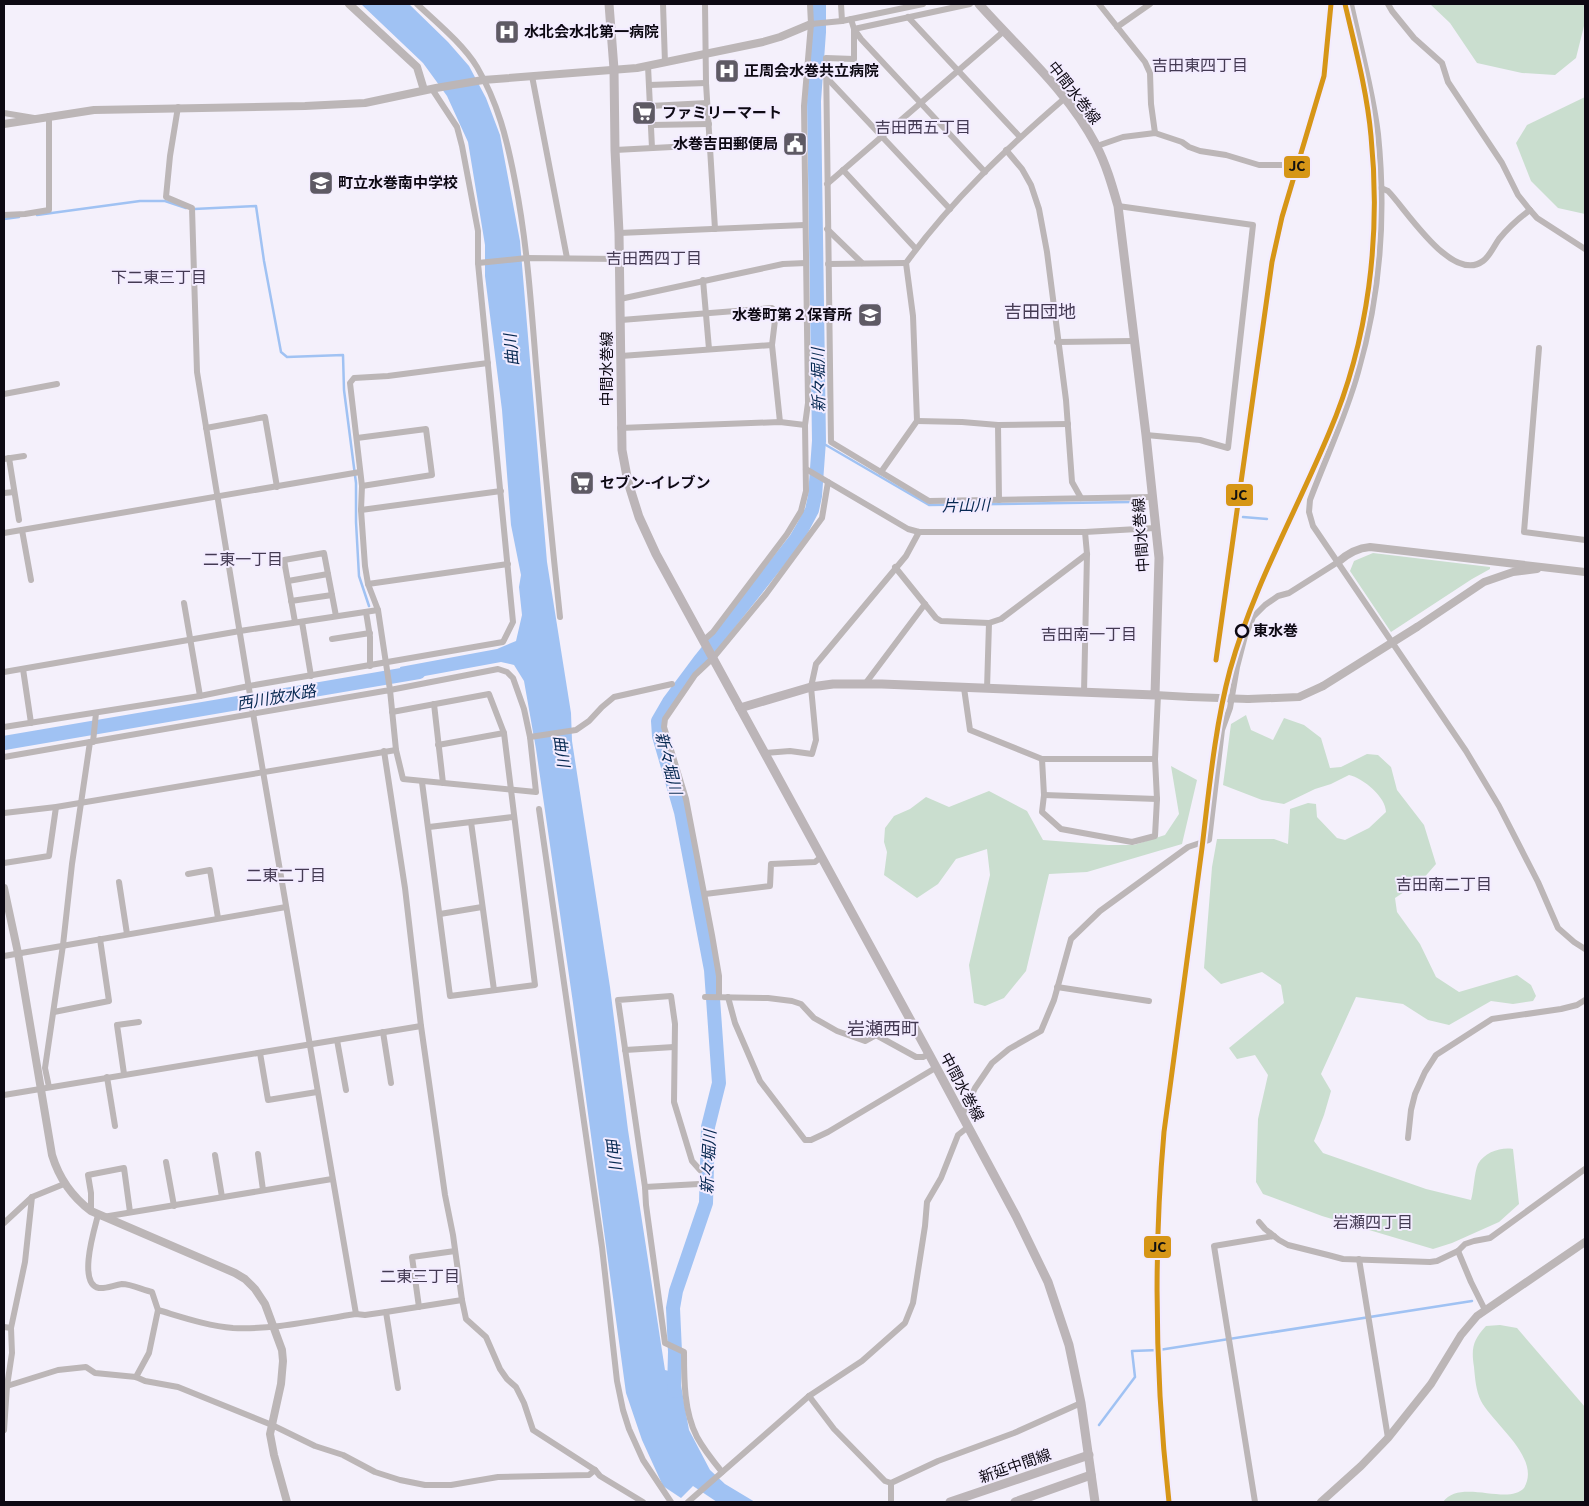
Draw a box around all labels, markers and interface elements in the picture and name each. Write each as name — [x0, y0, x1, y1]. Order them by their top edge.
hospital icon: 水北会水北第一病院 — [494, 19, 520, 45]
place label: 水北会水北第一病院 — [524, 20, 659, 41]
district label: 吉田東四丁目 — [1152, 52, 1248, 76]
street label: 中間水巻線 — [1044, 56, 1107, 128]
hospital icon: 正周会水巻共立病院 — [714, 58, 740, 84]
place label: 正周会水巻共立病院 — [744, 59, 879, 80]
supermarket icon: ファミリーマート — [631, 100, 657, 126]
place label: ファミリーマート — [662, 101, 782, 122]
district label: 吉田西五丁目 — [875, 114, 971, 138]
public building icon: 水巻吉田郵便局 — [782, 131, 808, 157]
place label: 水巻吉田郵便局 — [673, 132, 778, 153]
line badge: JC — [1283, 155, 1311, 179]
text: JC — [1288, 155, 1306, 175]
school or university icon: 町立水巻南中学校 — [308, 170, 334, 196]
place label: 町立水巻南中学校 — [338, 171, 458, 192]
district label: 吉田西四丁目 — [606, 245, 702, 269]
district label: 下二東三丁目 — [111, 264, 207, 288]
district label: 吉田団地 — [1004, 297, 1076, 323]
school or university icon: 水巻町第２保育所 — [857, 302, 883, 328]
place label: 水巻町第２保育所 — [732, 303, 852, 324]
water label: 曲川 — [496, 331, 523, 367]
street label: 中間水巻線 — [595, 331, 616, 407]
water label: 新々堀川 — [804, 346, 830, 412]
supermarket icon: セブン-イレブン — [569, 470, 595, 496]
place label: セブン-イレブン — [600, 471, 711, 492]
line badge: JC — [1225, 483, 1254, 507]
text: JC — [1230, 484, 1248, 504]
water label: 片山川 — [942, 492, 992, 516]
street label: 中間水巻線 — [1126, 497, 1153, 573]
district label: 二東一丁目 — [203, 546, 283, 570]
place label: 東水巻 — [1253, 619, 1298, 640]
district label: 吉田南一丁目 — [1041, 621, 1137, 645]
marker: 東水巻 — [1235, 624, 1249, 638]
water label: 西川放水路 — [234, 677, 319, 715]
water label: 新々堀川 — [651, 729, 690, 799]
water label: 曲川 — [549, 733, 577, 770]
district label: 二東二丁目 — [246, 862, 326, 886]
district label: 吉田南二丁目 — [1396, 871, 1492, 895]
district label: 岩瀬西町 — [847, 1014, 919, 1040]
street label: 中間水巻線 — [936, 1048, 990, 1124]
water label: 新々堀川 — [693, 1127, 721, 1195]
water label: 曲川 — [601, 1136, 629, 1172]
district label: 岩瀬四丁目 — [1333, 1209, 1413, 1233]
line badge: JC — [1143, 1235, 1172, 1259]
text: JC — [1149, 1236, 1167, 1256]
district label: 二東三丁目 — [380, 1263, 460, 1287]
street label: 新延中間線 — [976, 1442, 1053, 1487]

